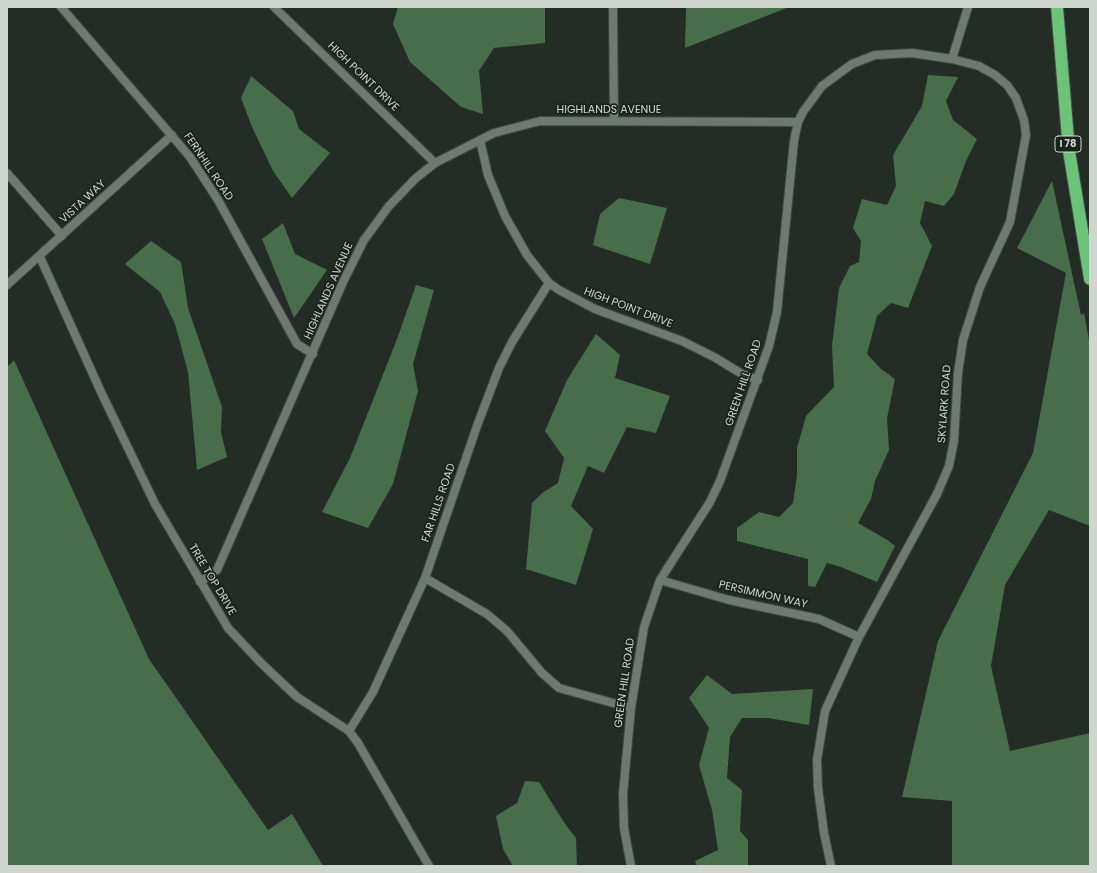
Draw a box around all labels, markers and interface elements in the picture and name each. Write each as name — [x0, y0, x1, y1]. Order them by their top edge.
street label: HIGH POINT DRIVE — [325, 40, 401, 114]
street label: HIGHLANDS AVENUE — [557, 103, 661, 117]
street label: FERNHILL ROAD — [180, 131, 236, 203]
road number: I 78 — [1055, 136, 1081, 152]
street label: VISTA WAY — [57, 178, 109, 226]
street label: HIGHLANDS AVENUE — [302, 240, 356, 342]
street label: HIGH POINT DRIVE — [582, 285, 674, 331]
street label: GREEN HILL ROAD — [723, 338, 765, 428]
street label: SKYLARK ROAD — [936, 364, 954, 444]
street label: FAR HILLS ROAD — [419, 462, 459, 544]
street label: TREE TOP DRIVE — [185, 542, 239, 618]
street label: PERSIMMON WAY — [717, 578, 809, 612]
street label: GREEN HILL ROAD — [612, 637, 638, 729]

